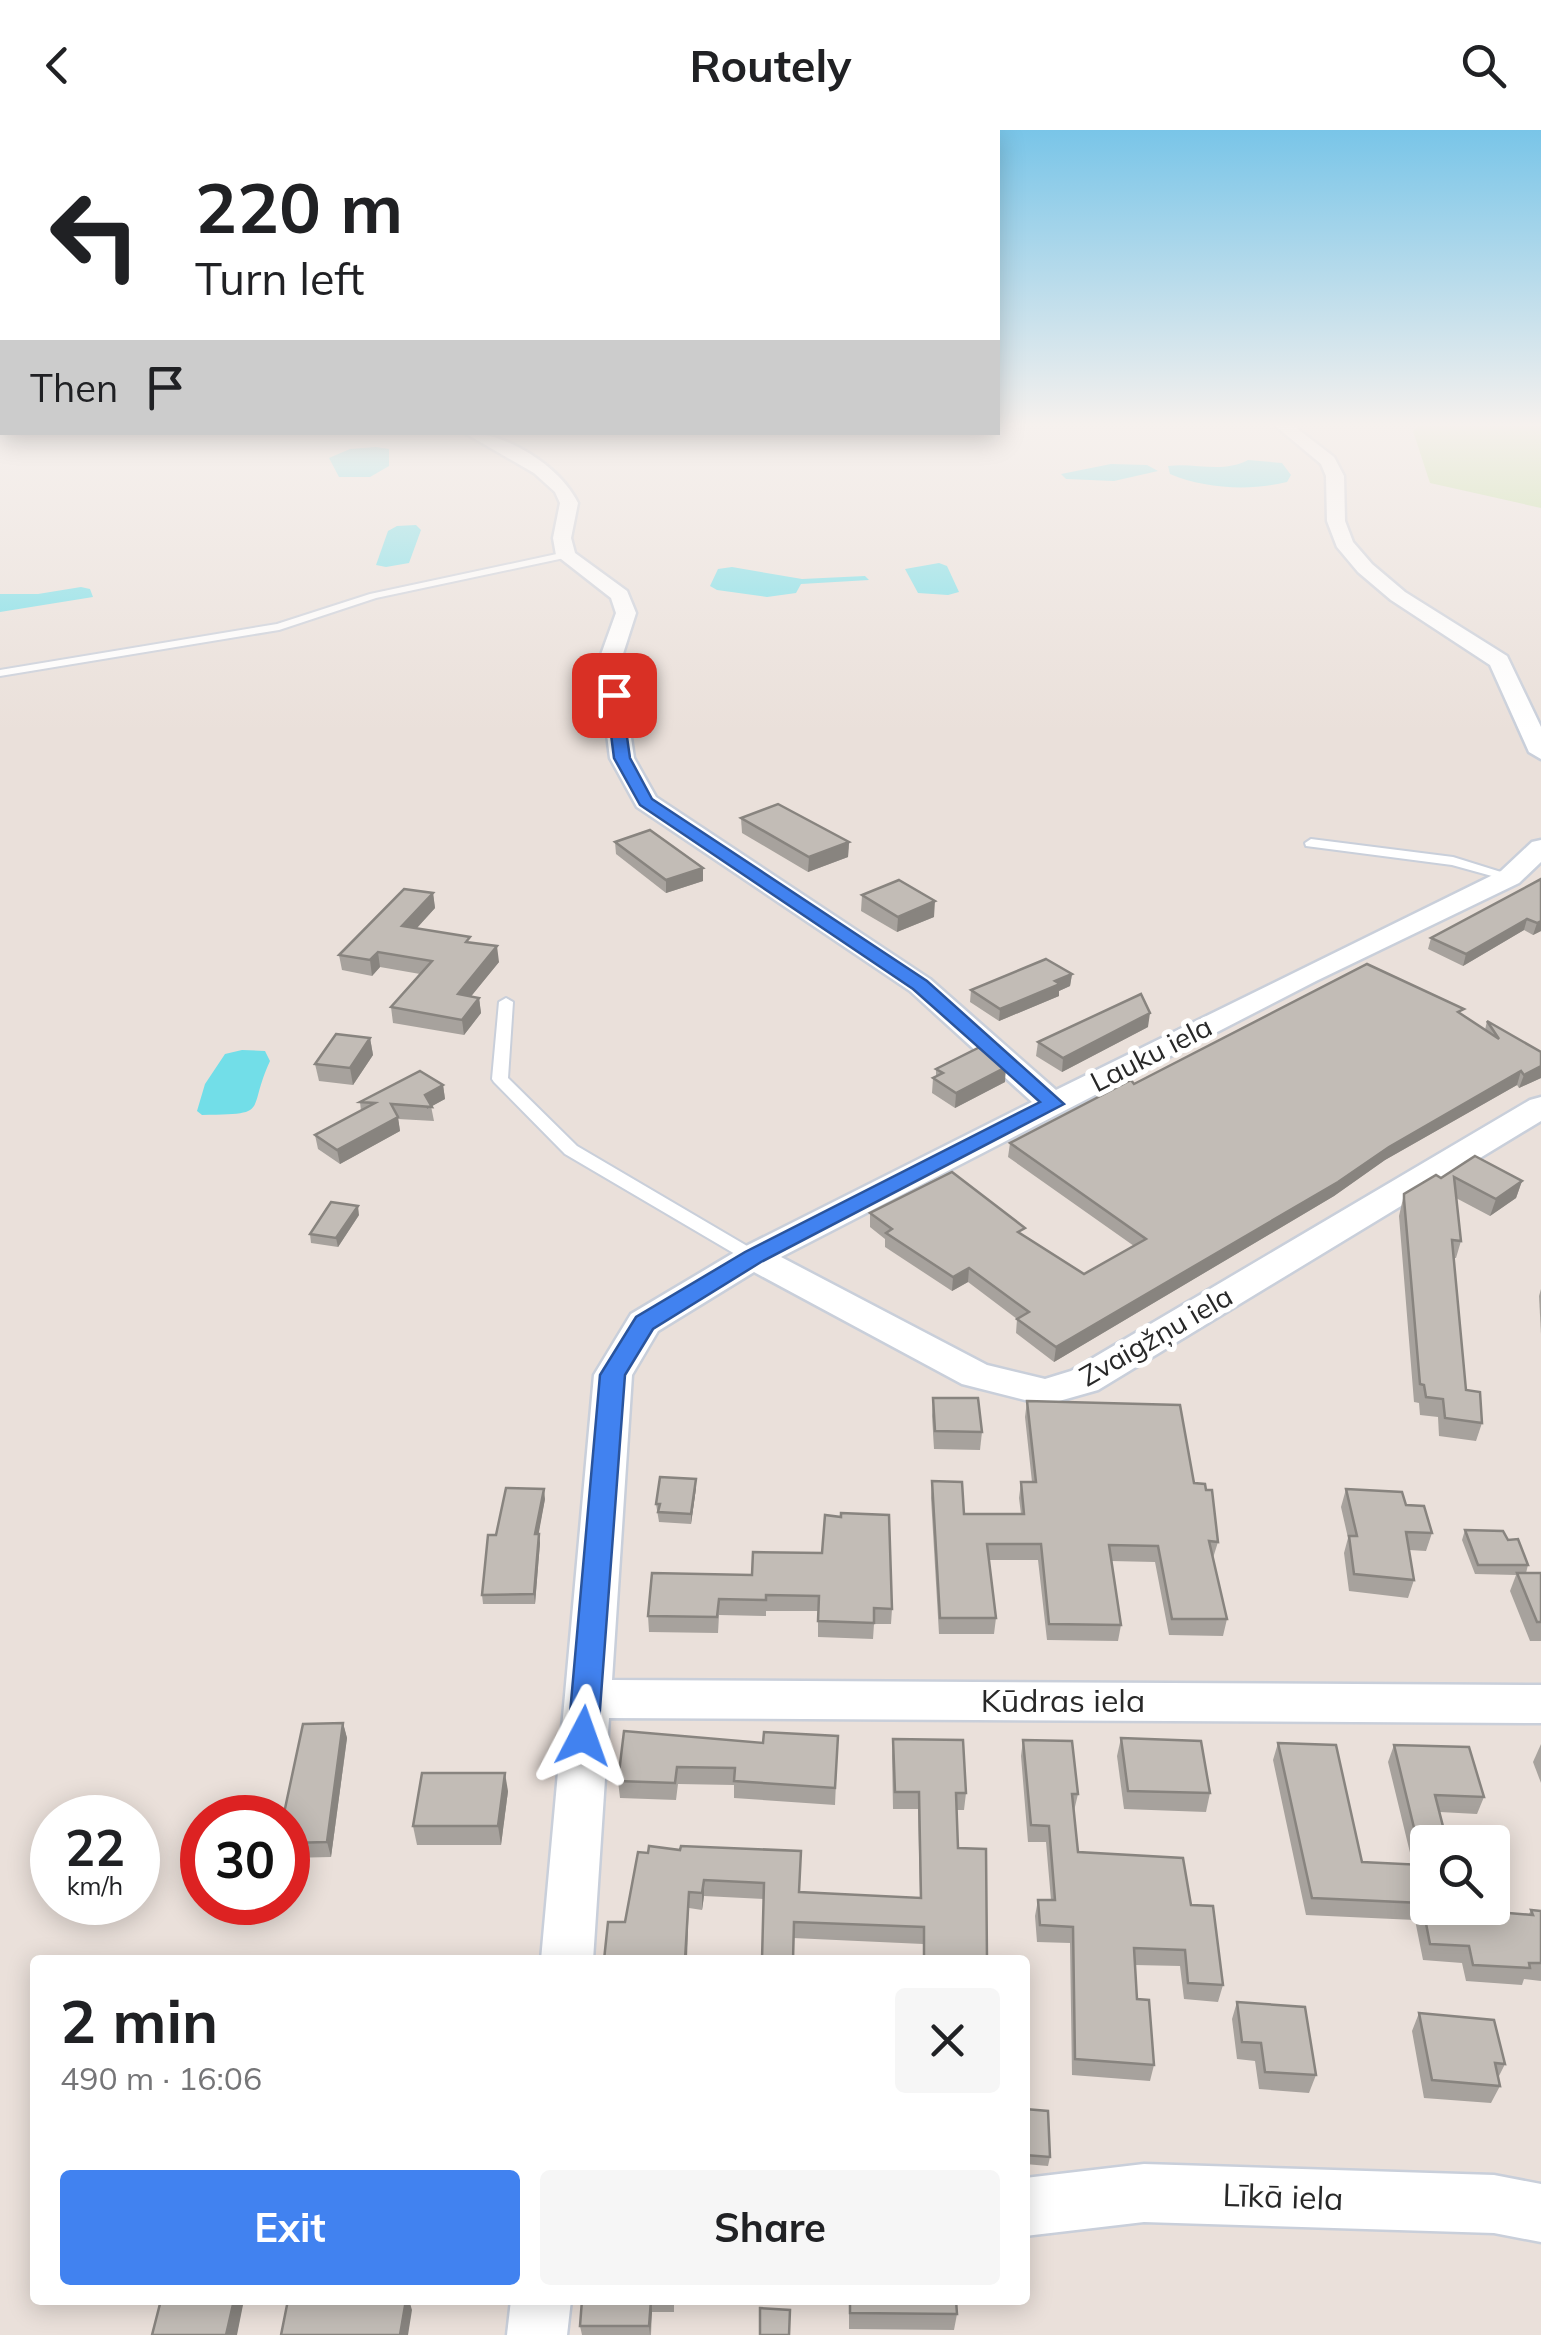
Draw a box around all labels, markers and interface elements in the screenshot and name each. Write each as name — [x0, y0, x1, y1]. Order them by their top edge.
text: Routely — [689, 37, 852, 93]
icon: back — [30, 38, 85, 93]
icon: search — [1456, 38, 1511, 93]
text: 220 m — [195, 163, 403, 251]
icon: left — [30, 170, 160, 300]
text: Turn left — [195, 250, 364, 306]
icon: arrive — [138, 360, 193, 415]
text: Then — [30, 364, 118, 412]
pin — [572, 653, 657, 738]
icon: arrive — [587, 668, 642, 723]
street label: Lauku iela — [1084, 1008, 1217, 1099]
street label: Zvaigžņu iela — [1073, 1278, 1239, 1394]
street label: Kūdras iela — [981, 1680, 1145, 1720]
position arrow — [531, 1684, 635, 1788]
speed limit sign: 30 — [180, 1795, 310, 1925]
text: 22 — [65, 1816, 125, 1879]
map controls — [1410, 1825, 1510, 1925]
button: search — [1410, 1825, 1510, 1925]
text: km/h — [67, 1870, 123, 1901]
text: 2 min — [60, 1983, 218, 2058]
button: close — [895, 1988, 1000, 2093]
text: 490 m · 16:06 — [60, 2058, 262, 2098]
button: Exit — [60, 2170, 520, 2285]
button: Share — [540, 2170, 1000, 2285]
street label: Līkā iela — [1222, 2174, 1344, 2218]

